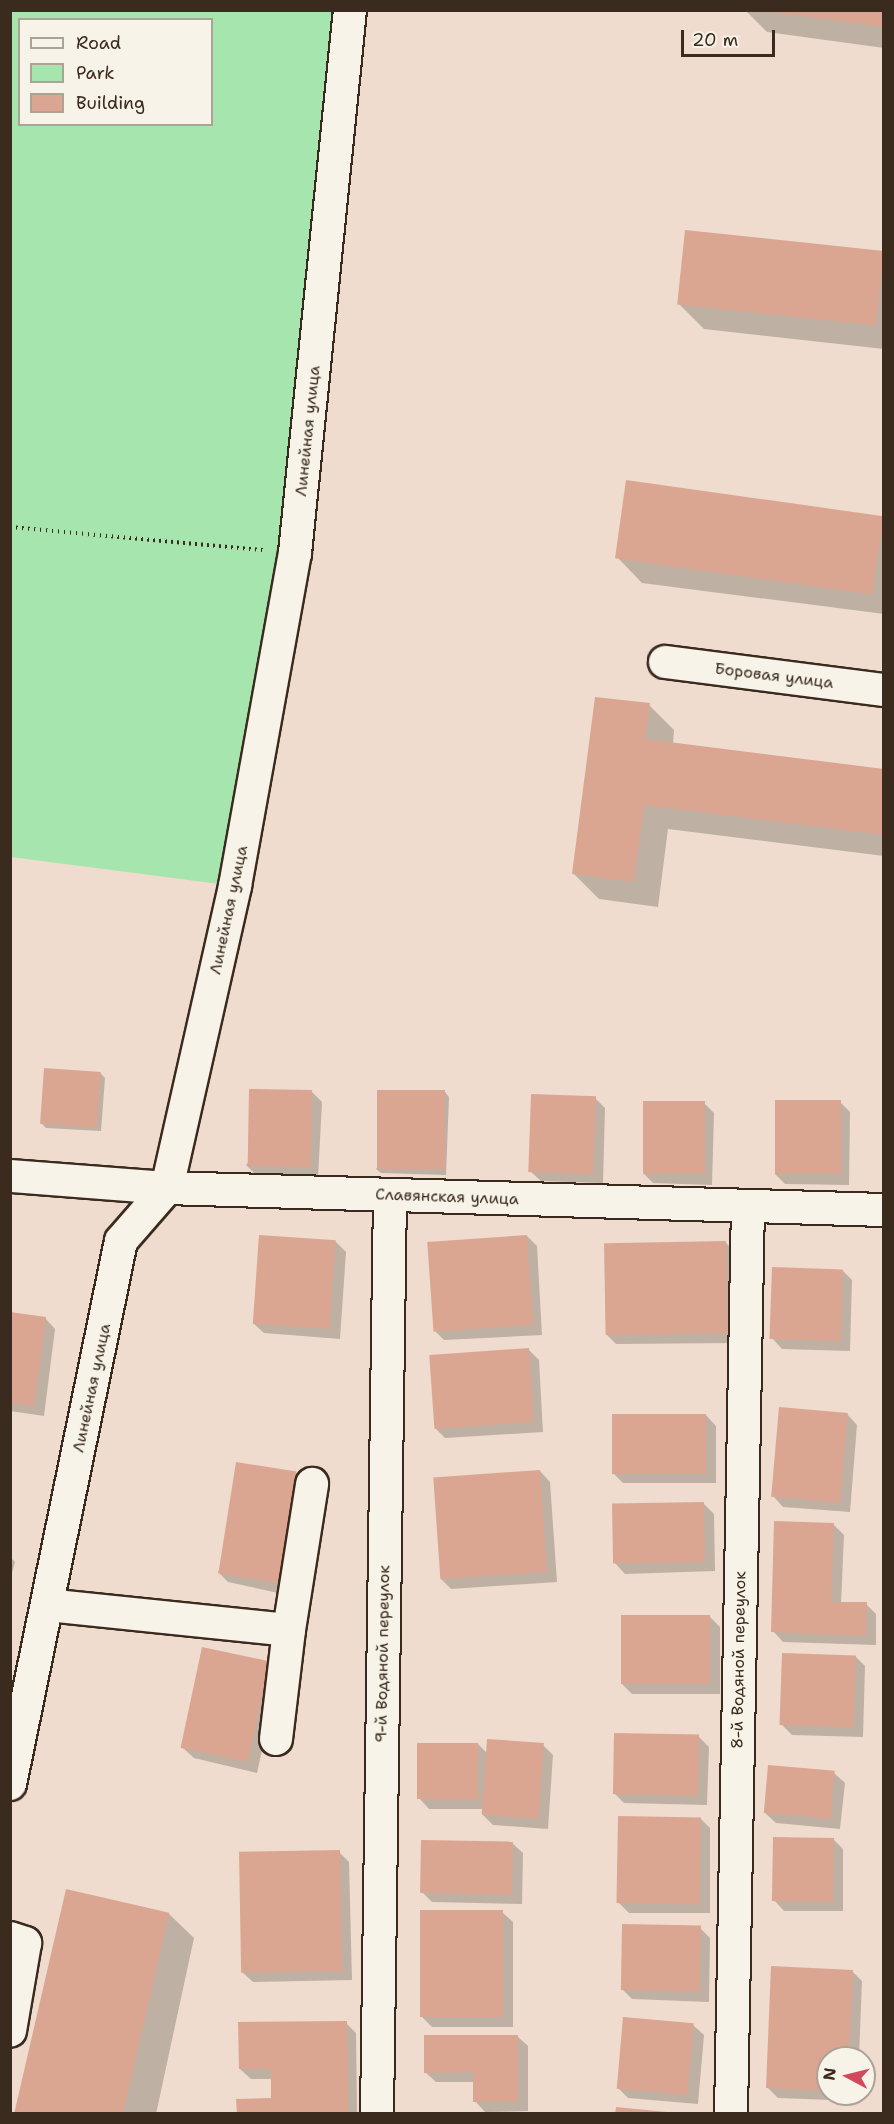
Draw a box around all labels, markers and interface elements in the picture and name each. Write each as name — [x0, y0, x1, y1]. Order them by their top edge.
legend — [18, 18, 213, 126]
scale bar — [684, 18, 778, 56]
text: 20 m — [692, 28, 738, 52]
text: Road — [76, 31, 121, 55]
text: Park — [76, 61, 115, 85]
text: Building — [76, 91, 145, 115]
street label: Линейная улица — [292, 365, 324, 497]
street label: Боровая улица — [713, 659, 835, 693]
street label: Линейная улица — [206, 844, 252, 976]
street label: Славянская улица — [375, 1185, 519, 1209]
street label: Линейная улица — [69, 1322, 115, 1454]
street label: 9-й Водяной переулок — [372, 1565, 394, 1743]
street label: 8-й Водяной переулок — [728, 1571, 750, 1749]
north arrow — [816, 2046, 876, 2106]
text: N — [818, 2066, 841, 2082]

